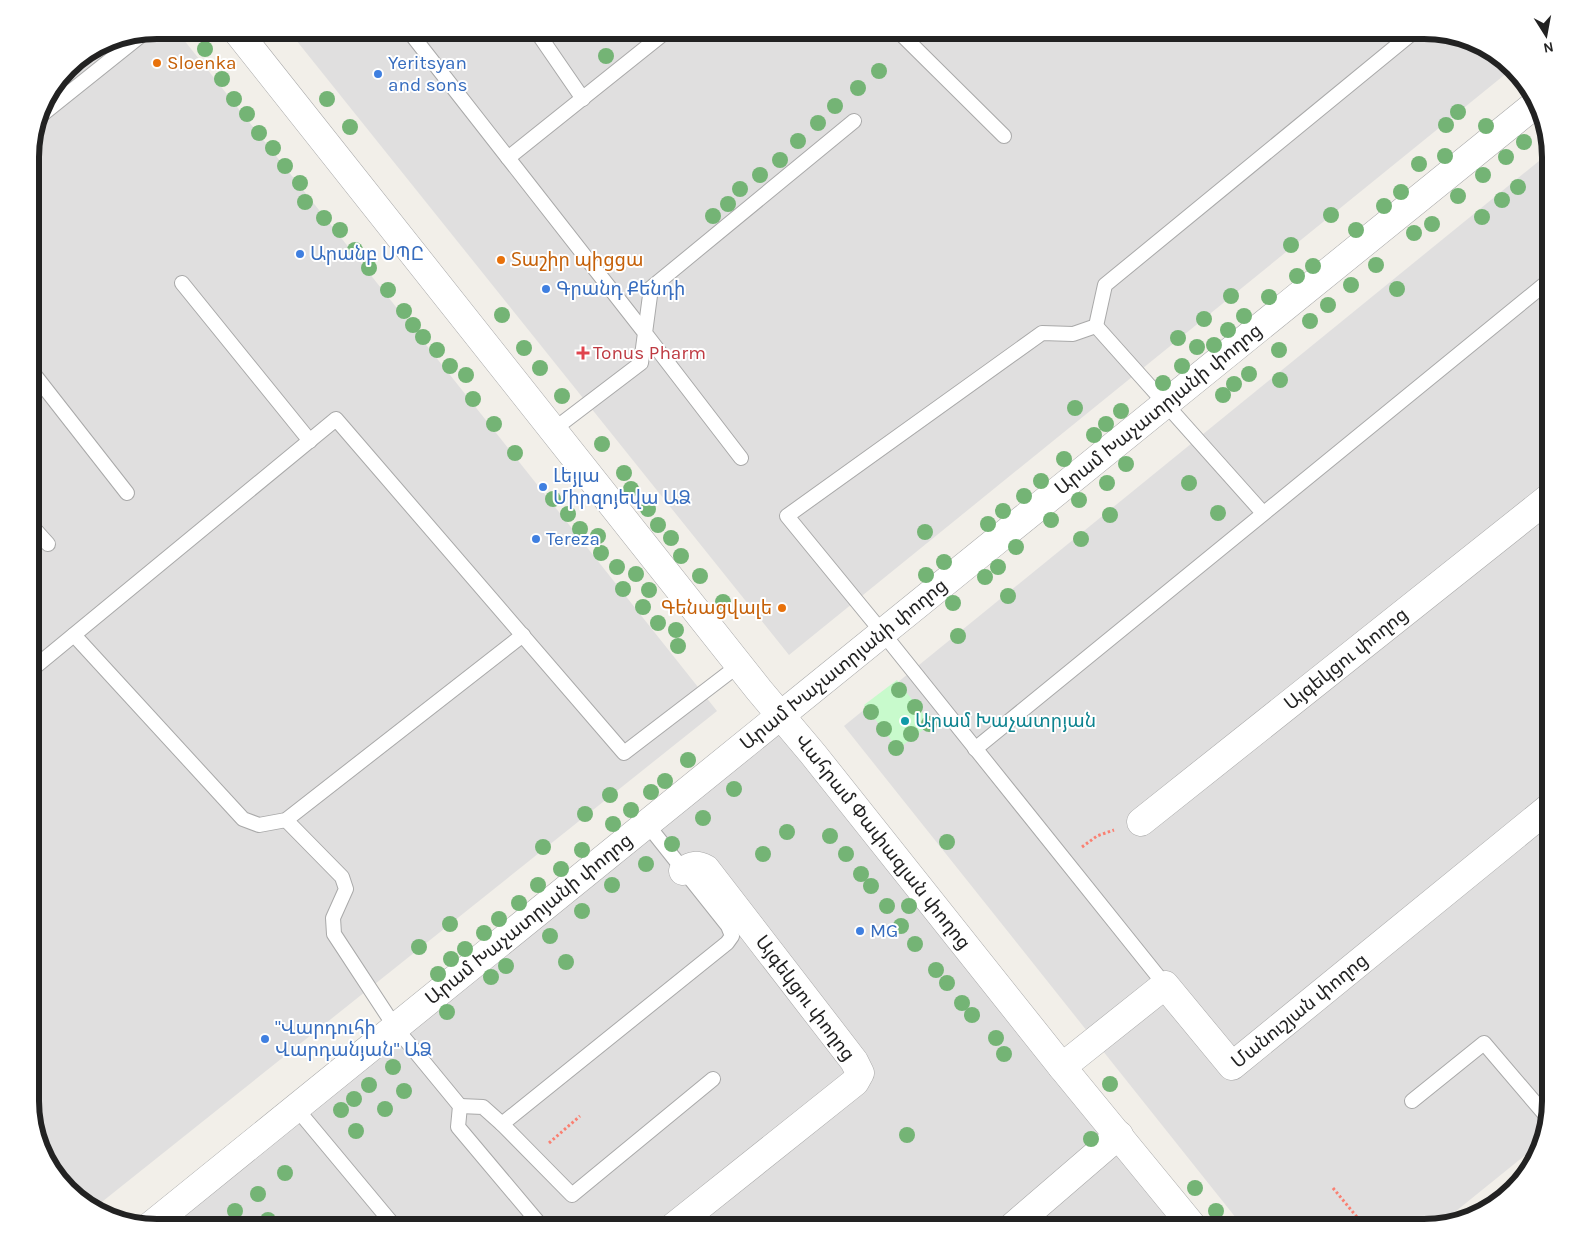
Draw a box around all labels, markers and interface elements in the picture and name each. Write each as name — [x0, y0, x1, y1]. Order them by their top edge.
north arrow — [1521, 10, 1571, 60]
text: N — [1542, 38, 1555, 57]
place label: Sloenka — [167, 52, 237, 74]
place label: Yeritsyan and sons — [388, 52, 468, 96]
marker: Sloenka — [151, 57, 163, 69]
marker: Yeritsyan and sons — [372, 68, 384, 80]
place label: Արանբ ՍՊԸ — [310, 243, 424, 265]
marker: Արանբ ՍՊԸ — [294, 248, 306, 260]
place label: Տաշիր պիցցա — [511, 249, 643, 271]
marker: Տաշիր պիցցա — [495, 254, 507, 266]
place label: Գրանդ Քենդի — [556, 278, 685, 300]
marker: Գրանդ Քենդի — [540, 283, 552, 295]
street label: Արամ Խաչատրյանի փողոց — [1051, 319, 1266, 500]
place label: Tonus Pharm — [593, 342, 706, 364]
marker: Tonus Pharm — [577, 347, 589, 359]
place label: Լեյլա Միրզոյեվա ԱՁ — [553, 465, 691, 509]
marker: Լեյլա Միրզոյեվա ԱՁ — [537, 481, 549, 493]
place label: Tereza — [546, 528, 600, 550]
marker: Tereza — [530, 533, 542, 545]
street label: Արամ Խաչատրյանի փողոց — [736, 574, 952, 755]
place label: Գենացվալե — [661, 597, 772, 619]
marker: Գենացվալե — [776, 602, 788, 614]
street label: Այգեկցու փողոց — [1280, 603, 1412, 715]
place label: Արամ Խաչատրյան — [915, 710, 1096, 732]
marker: Արամ Խաչատրյան — [899, 715, 911, 727]
street label: Վահրամ Փափազյան փողոց — [790, 730, 975, 954]
street label: Արամ Խաչատրյանի փողոց — [421, 829, 637, 1009]
place label: MG — [870, 920, 898, 942]
marker: MG — [854, 925, 866, 937]
street label: Այգեկցու փողոց — [751, 931, 859, 1065]
street label: Մանուշյան փողոց — [1227, 949, 1372, 1073]
place label: "Վարդուհի Վարդանյան" ԱՁ — [275, 1017, 432, 1061]
marker: "Վարդուհի Վարդանյան" ԱՁ — [259, 1033, 271, 1045]

